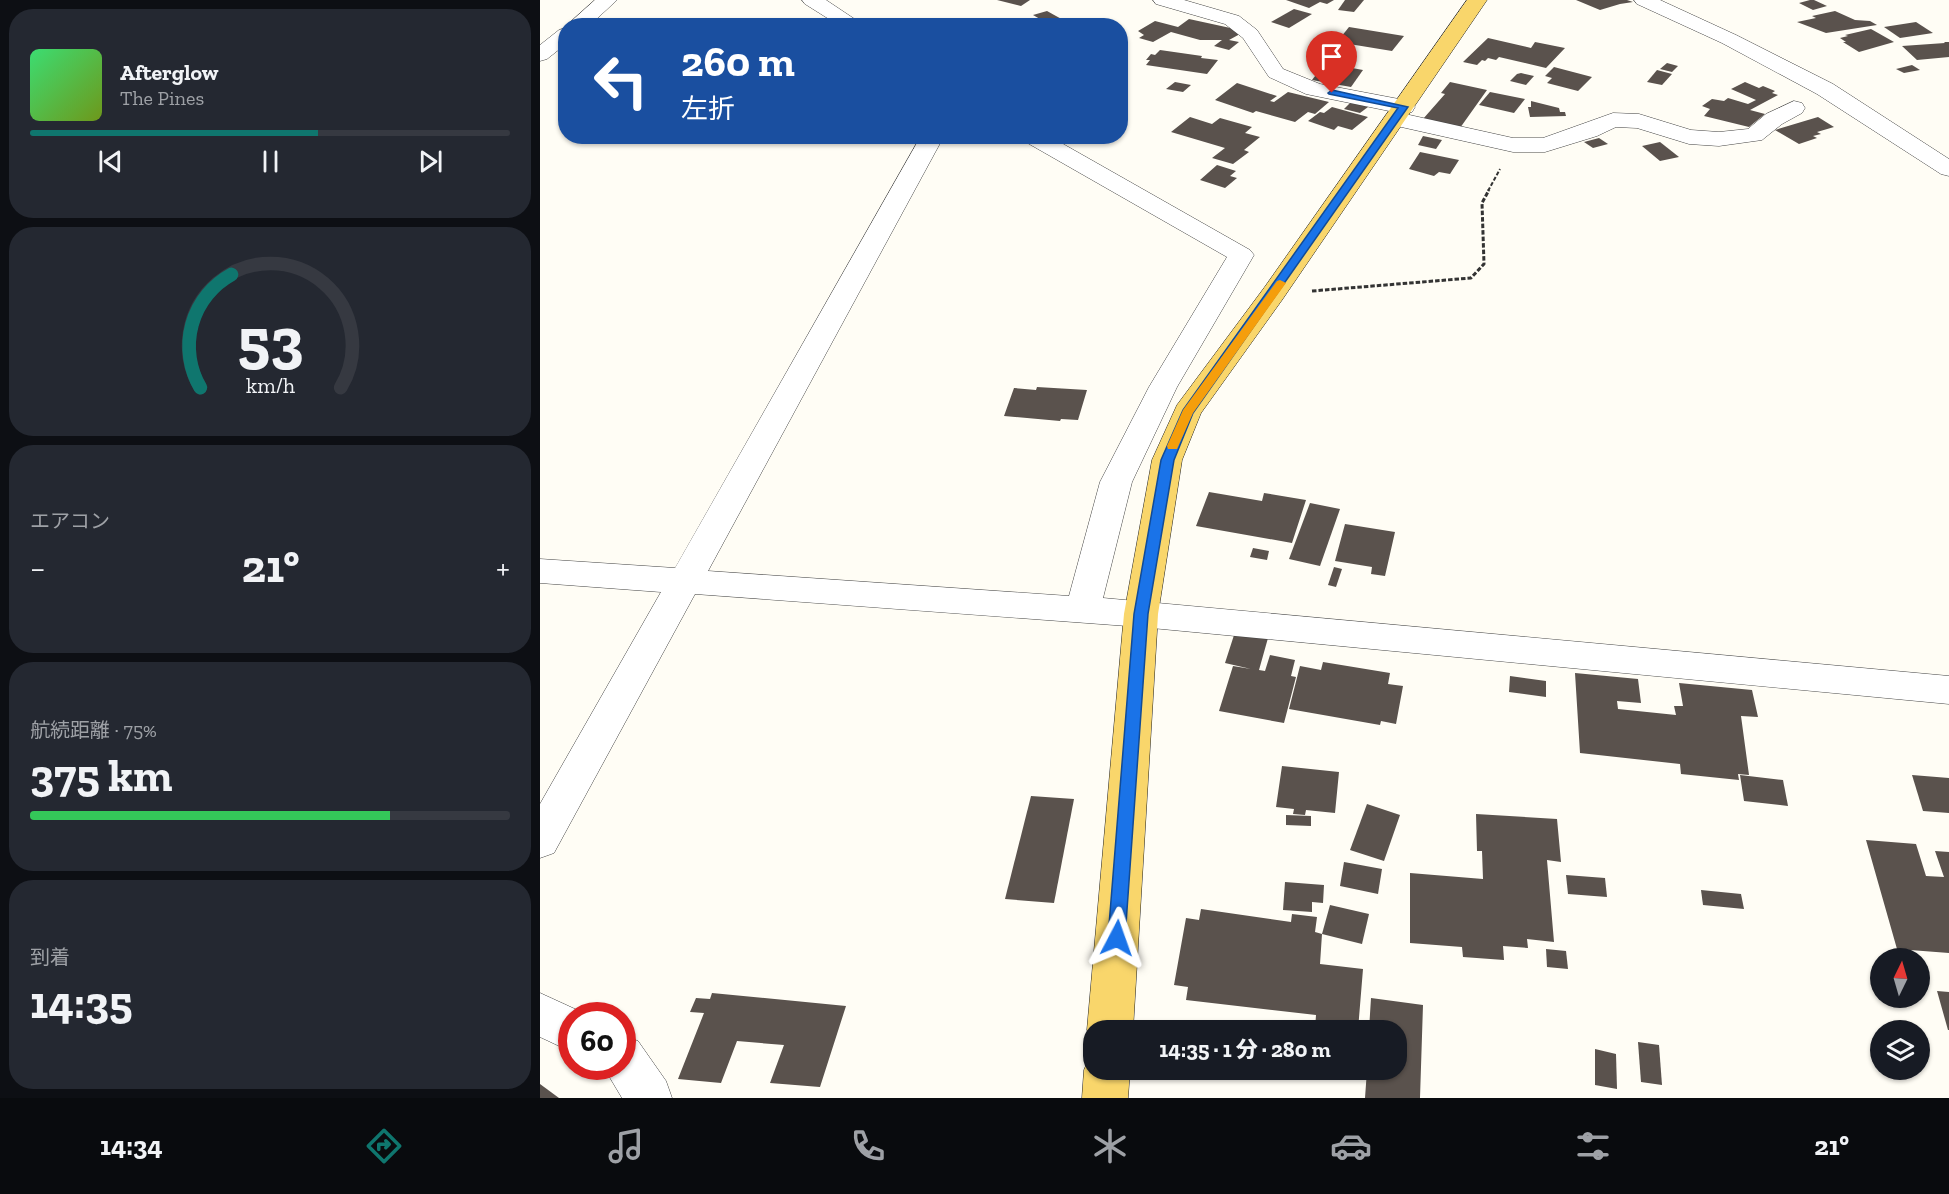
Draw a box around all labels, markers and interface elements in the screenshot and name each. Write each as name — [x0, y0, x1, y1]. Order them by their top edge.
pin — [1306, 31, 1357, 93]
text: 260 m — [681, 36, 795, 87]
icon: arrive — [1315, 40, 1348, 73]
icon: left — [582, 42, 660, 120]
text: Afterglow — [120, 59, 218, 86]
text: The Pines — [120, 86, 204, 110]
text: 左折 — [681, 93, 735, 125]
icon: previous — [94, 145, 127, 178]
icon: pause — [254, 145, 287, 178]
icon: next — [414, 145, 447, 178]
text: 53 — [237, 303, 303, 378]
text: km/h — [246, 374, 294, 399]
text: エアコン — [30, 509, 110, 533]
text: 21° — [242, 540, 300, 594]
text: − — [30, 548, 45, 587]
text: + — [496, 548, 510, 587]
text: 航続距離 · 75% — [30, 718, 157, 742]
text: 375 km — [30, 749, 172, 803]
position arrow — [1085, 906, 1149, 970]
text: 到着 — [30, 945, 70, 969]
north arrow — [1870, 948, 1930, 1008]
map controls — [1870, 948, 1930, 1080]
text: 14:35 — [30, 976, 132, 1030]
speed limit sign: 60 — [558, 1002, 636, 1080]
button: layers — [1870, 1020, 1930, 1080]
text: 14:35 · 1 分 · 280 m — [1159, 1036, 1331, 1063]
icon: directions — [363, 1125, 405, 1167]
icon: music — [605, 1125, 647, 1167]
icon: phone — [847, 1125, 889, 1167]
icon: climate — [1089, 1125, 1131, 1167]
icon: car — [1330, 1125, 1372, 1167]
icon: filters — [1572, 1125, 1614, 1167]
text: 14:34 — [100, 1130, 163, 1162]
text: 21° — [1814, 1130, 1849, 1162]

